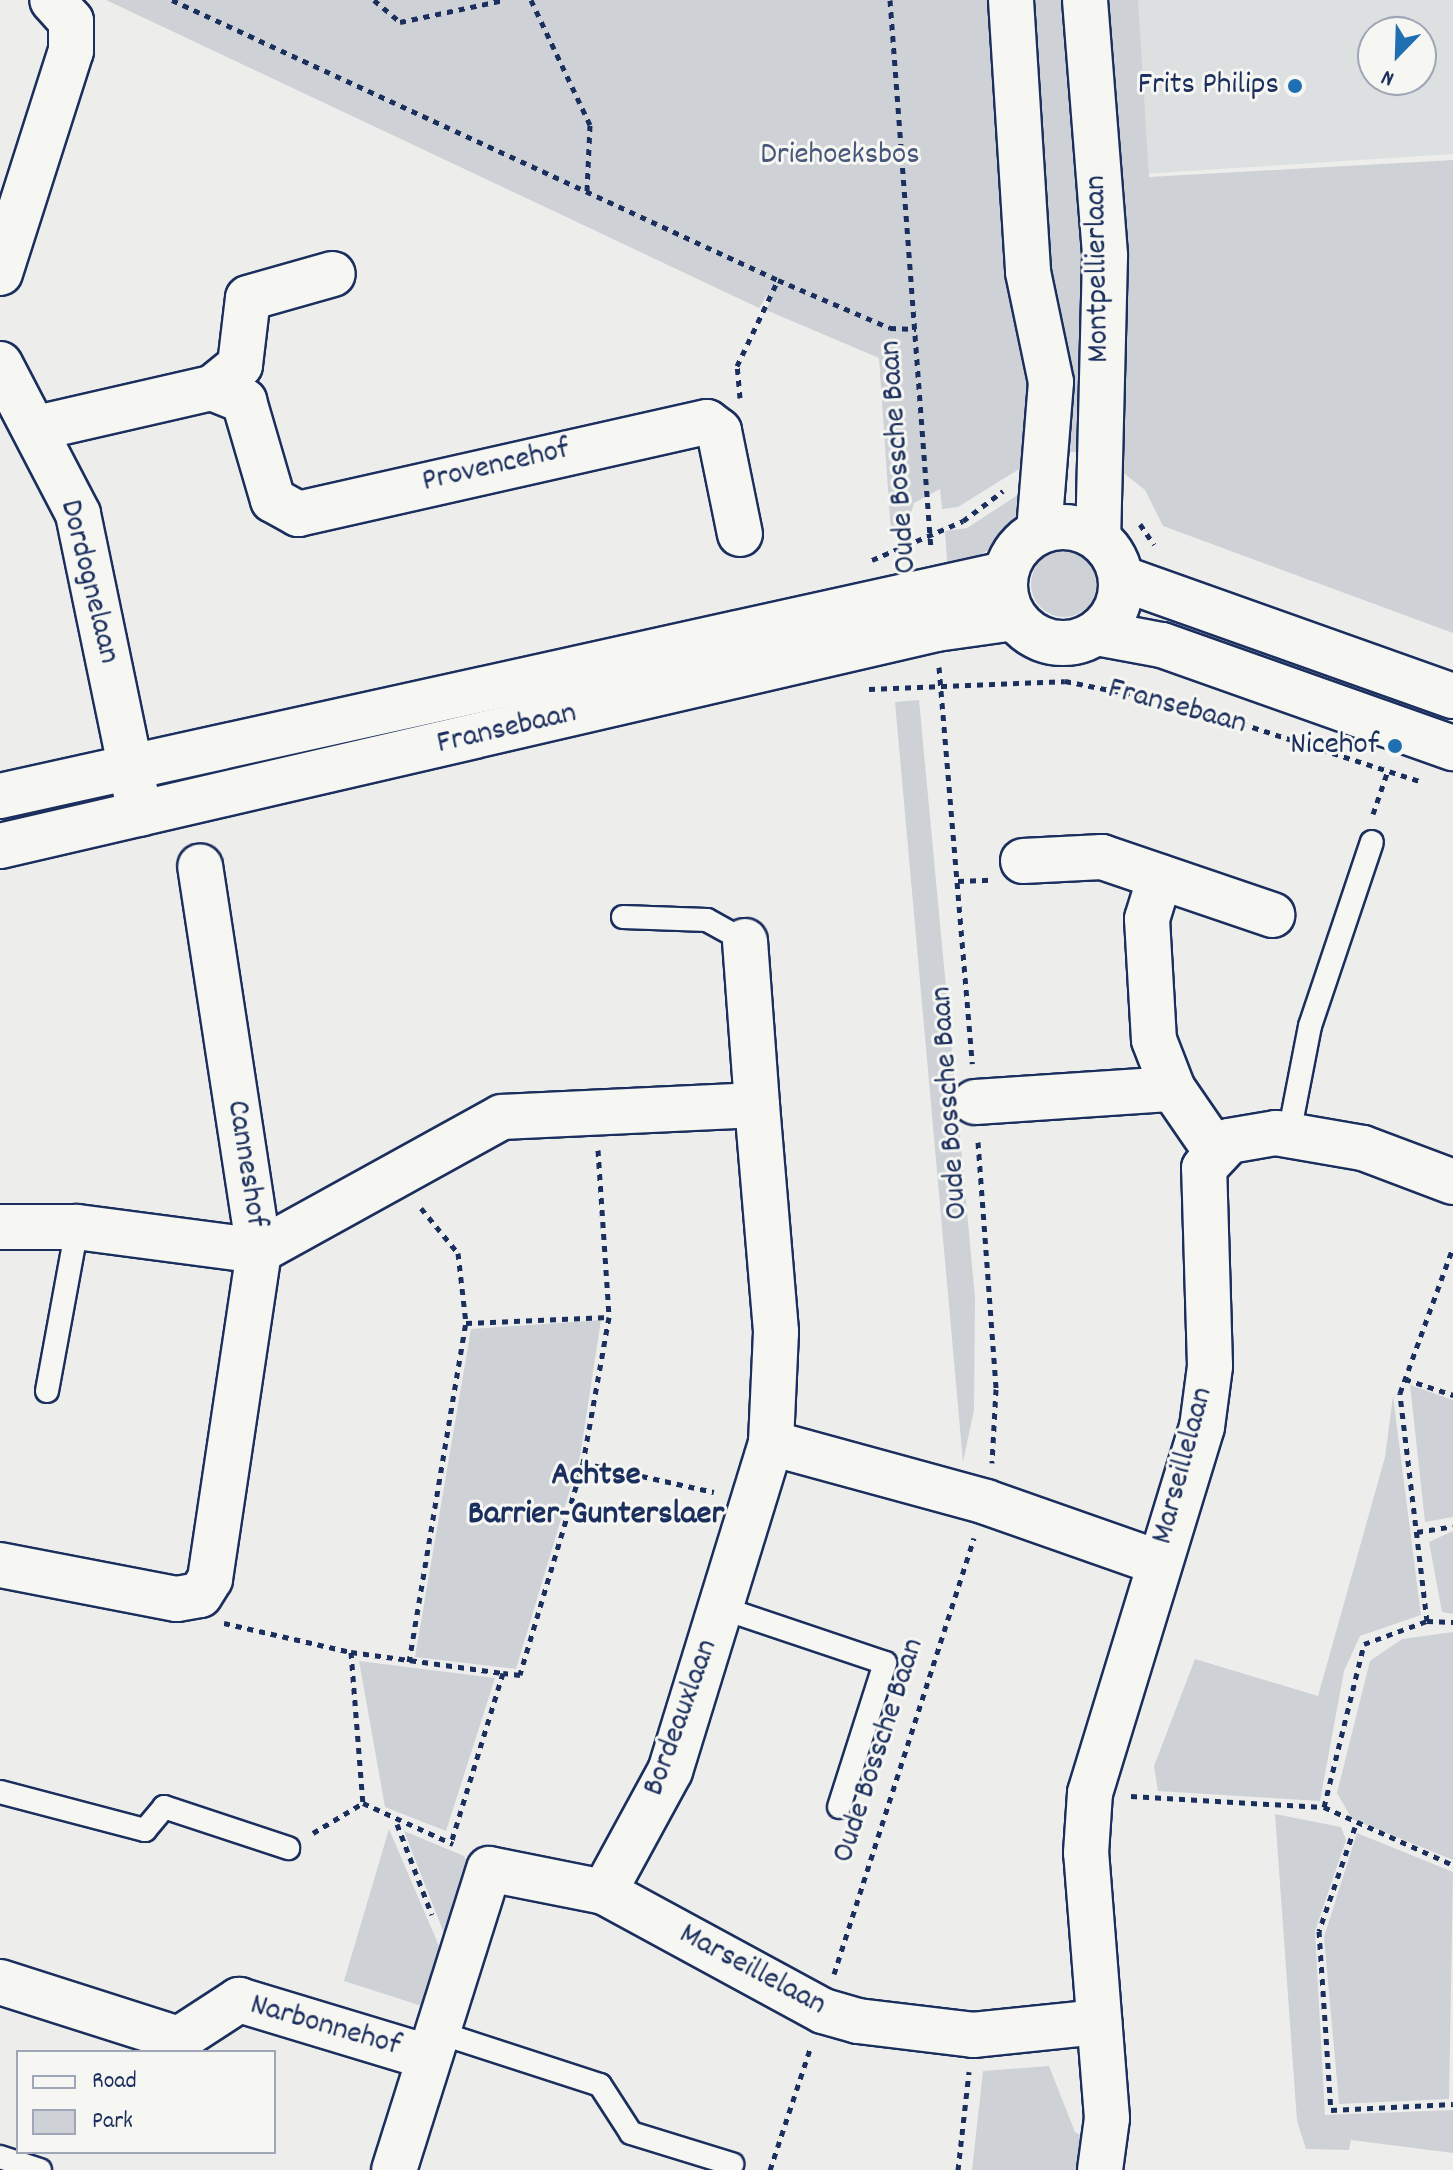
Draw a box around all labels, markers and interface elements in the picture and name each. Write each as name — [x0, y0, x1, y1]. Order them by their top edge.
north arrow — [1357, 16, 1437, 96]
text: N — [1377, 60, 1399, 93]
place label: Frits Philips — [1138, 67, 1279, 105]
marker: Frits Philips — [1286, 77, 1304, 95]
park label: Driehoeksbos — [760, 137, 920, 175]
street label: Montpellierlaan — [1078, 175, 1120, 363]
street label: Oude Bossche Baan — [873, 339, 927, 575]
street label: Provencehof — [419, 431, 573, 503]
street label: Dordognelaan — [49, 496, 127, 668]
street label: Fransebaan — [1103, 671, 1251, 745]
street label: Fransebaan — [433, 695, 581, 765]
place label: Nicehof — [1290, 727, 1379, 765]
marker: Nicehof — [1386, 737, 1404, 755]
street label: Oude Bossche Baan — [924, 985, 978, 1221]
street label: Canneshof — [216, 1098, 274, 1230]
street label: Marseillelaan — [1145, 1383, 1223, 1549]
district label: Achtse Barrier-Gunterslaer — [468, 1456, 724, 1536]
street label: Oude Bossche Baan — [826, 1634, 934, 1868]
street label: Bordeauxlaan — [636, 1635, 728, 1801]
street label: Marseillelaan — [672, 1916, 832, 2026]
street label: Narbonnehof — [245, 1987, 405, 2067]
legend — [16, 2050, 276, 2154]
text: Road — [92, 2065, 137, 2099]
text: Park — [92, 2105, 133, 2139]

